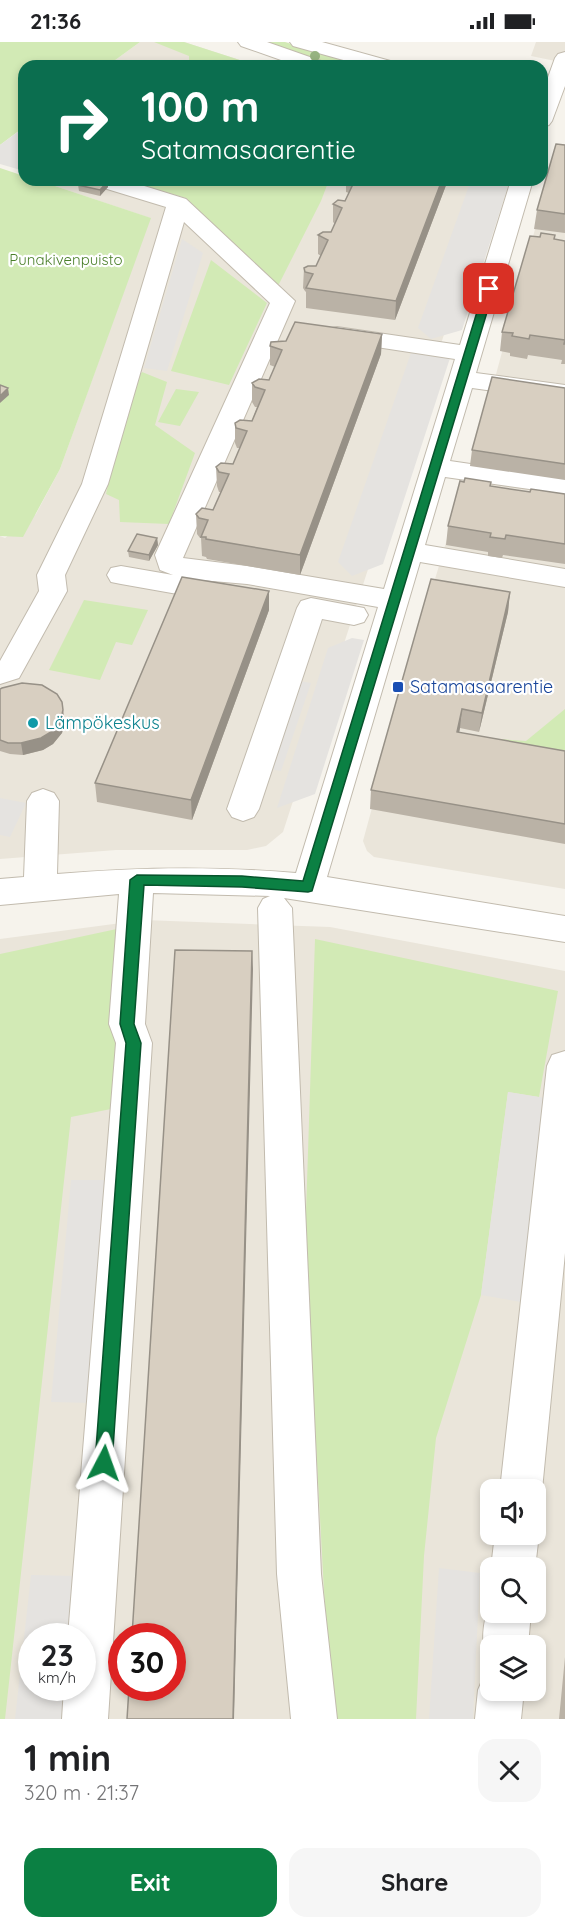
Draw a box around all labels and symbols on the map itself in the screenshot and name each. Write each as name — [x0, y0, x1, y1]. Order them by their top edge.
park label: Punakivenpuisto — [9, 250, 123, 269]
pin — [463, 263, 514, 314]
place label: Satamasaarentie — [410, 675, 553, 698]
marker: Satamasaarentie — [391, 680, 405, 694]
place label: Lämpökeskus — [45, 711, 160, 734]
marker: Lämpökeskus — [26, 716, 40, 730]
position arrow — [72, 1431, 136, 1495]
speed limit sign: 30 — [108, 1623, 186, 1701]

